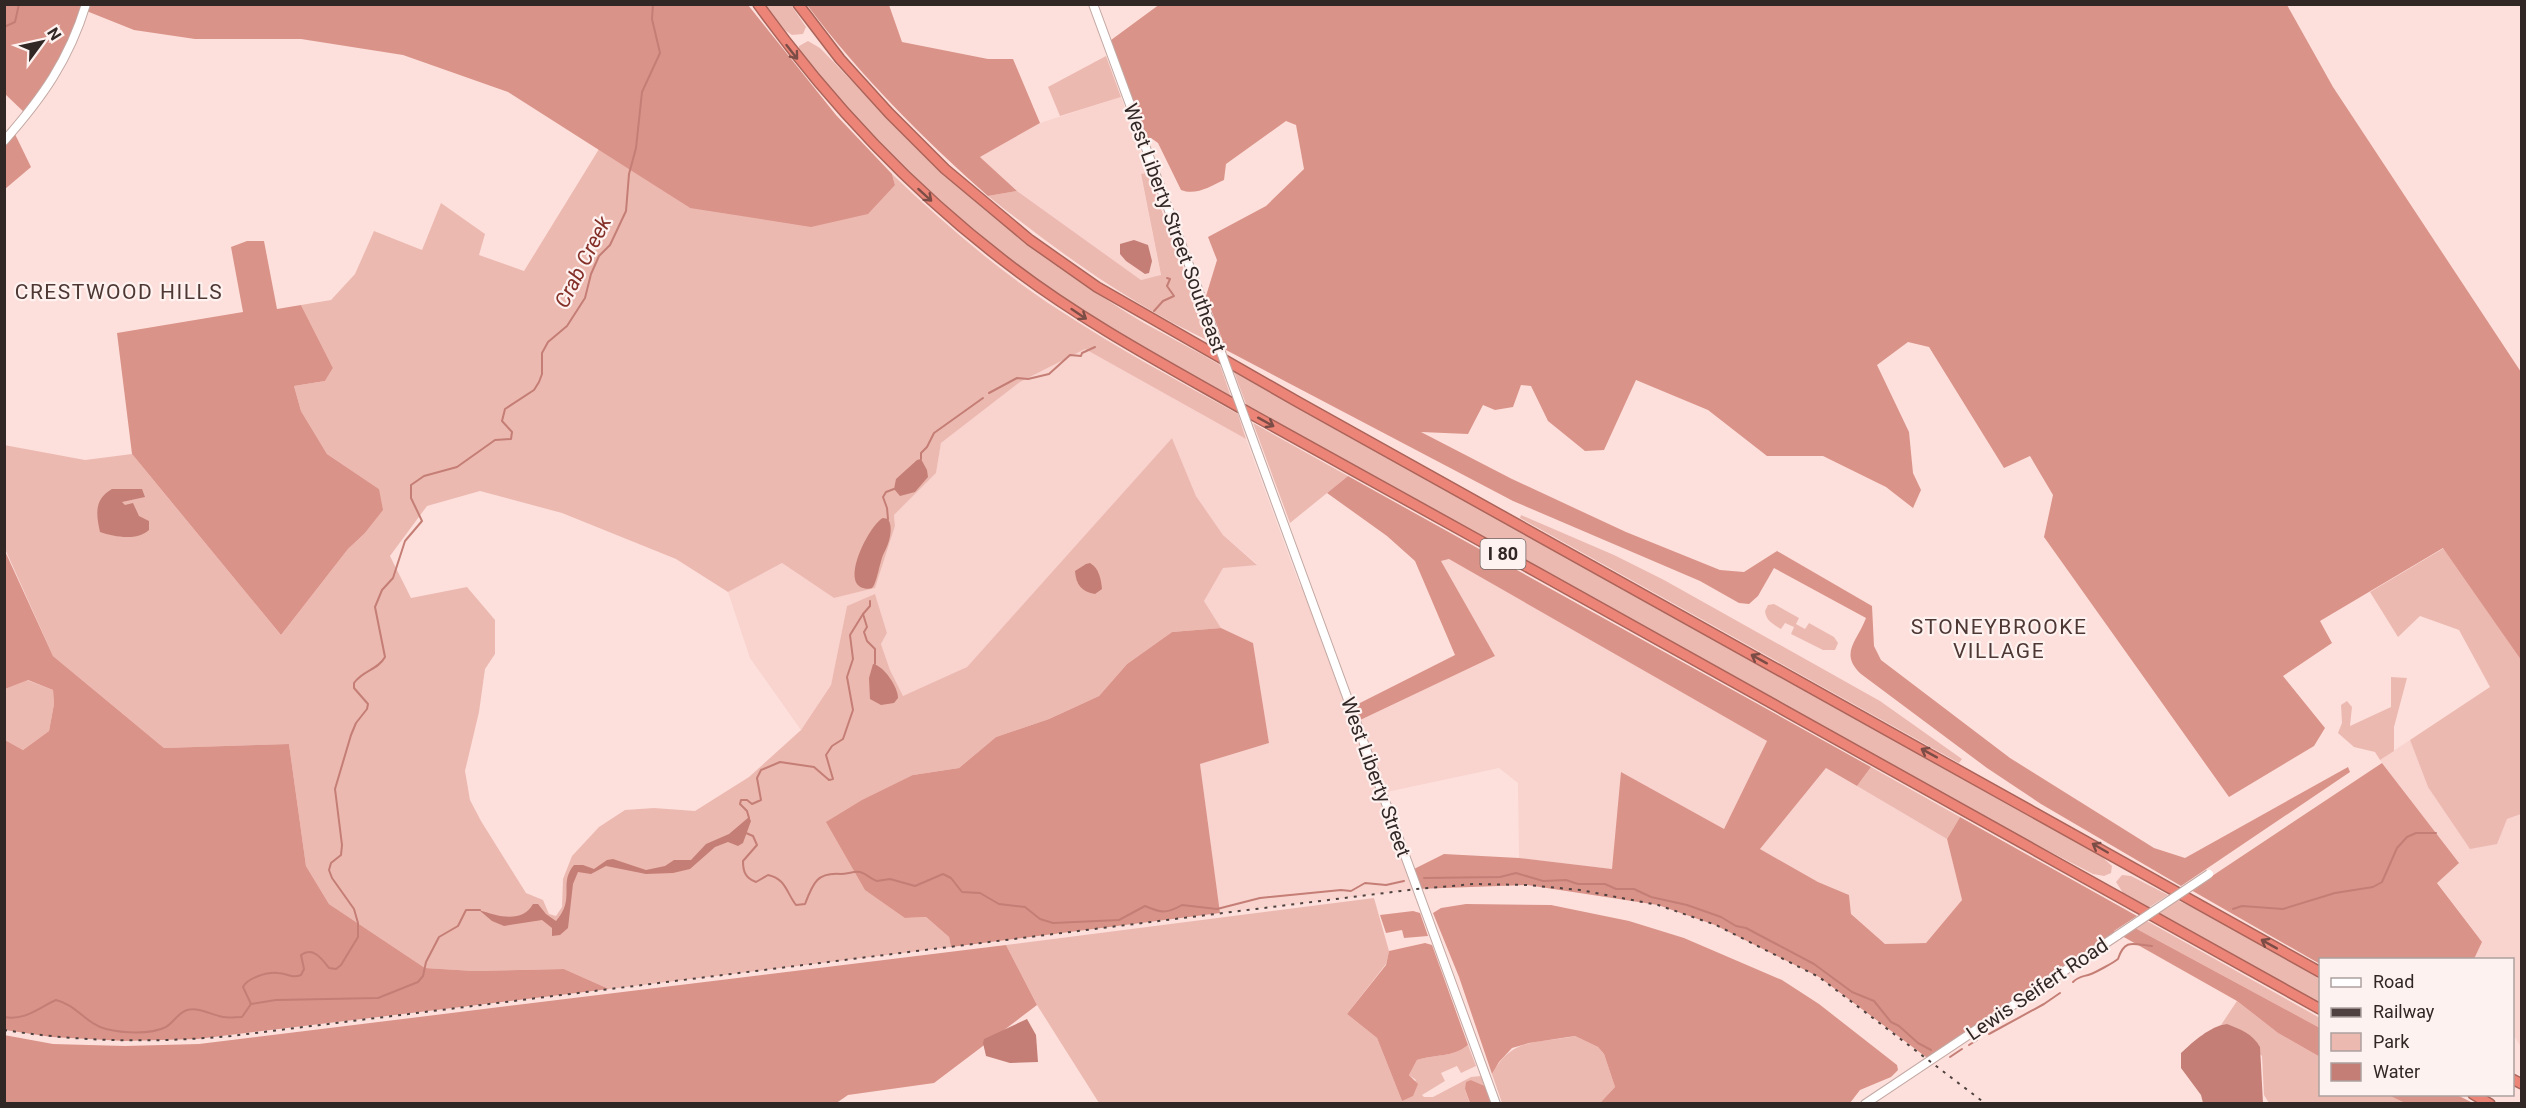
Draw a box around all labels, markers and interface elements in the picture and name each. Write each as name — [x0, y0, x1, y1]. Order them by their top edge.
north arrow — [12, 12, 72, 72]
text: N — [43, 24, 65, 44]
one-way arrow — [786, 43, 799, 59]
street label: West Liberty Street Southeast — [1119, 100, 1231, 356]
one-way arrow — [917, 187, 932, 201]
water label: Crab Creek — [550, 212, 617, 312]
district label: CRESTWOOD HILLS — [15, 280, 223, 304]
one-way arrow — [1070, 308, 1086, 320]
one-way arrow — [1256, 417, 1274, 428]
road number: I 80 — [1480, 539, 1526, 569]
district label: STONEYBROOKE VILLAGE — [1911, 615, 2087, 663]
one-way arrow — [1750, 653, 1768, 664]
street label: West Liberty Street — [1336, 694, 1416, 860]
one-way arrow — [1921, 747, 1939, 758]
one-way arrow — [2092, 842, 2109, 854]
street label: Lewis Seifert Road — [1962, 933, 2112, 1045]
one-way arrow — [2261, 938, 2279, 949]
legend — [2319, 958, 2514, 1096]
text: Road — [2373, 971, 2414, 992]
text: Railway — [2373, 1001, 2435, 1022]
text: Park — [2373, 1031, 2410, 1052]
text: Water — [2373, 1061, 2420, 1082]

